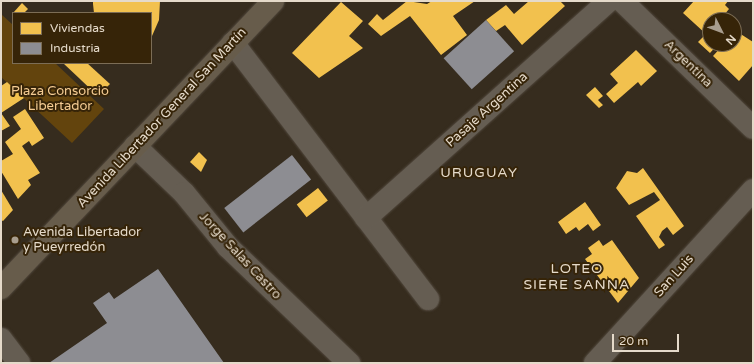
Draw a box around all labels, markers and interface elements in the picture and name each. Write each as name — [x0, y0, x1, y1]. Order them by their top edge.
legend — [12, 12, 152, 64]
north arrow — [702, 12, 742, 52]
text: Viviendas — [50, 21, 105, 35]
street label: Avenida Libertador General San Martín — [74, 25, 250, 211]
text: N — [723, 32, 738, 47]
street label: Argentina — [661, 37, 715, 91]
text: Industria — [50, 41, 100, 55]
street label: Pasaje Argentina — [443, 69, 531, 151]
park label: Plaza Consorcio Libertador — [11, 84, 109, 115]
district label: URUGUAY — [440, 165, 518, 181]
street label: Jorge Salas Castro — [196, 209, 284, 303]
place label: Avenida Libertador y Pueyrredón — [23, 225, 141, 256]
marker: Avenida Libertador y Pueyrredón — [10, 235, 20, 245]
street label: San Luis — [651, 252, 697, 300]
district label: LOTEO SIERE SANNA — [523, 261, 631, 294]
scale bar — [614, 326, 681, 352]
text: 20 m — [619, 334, 648, 348]

